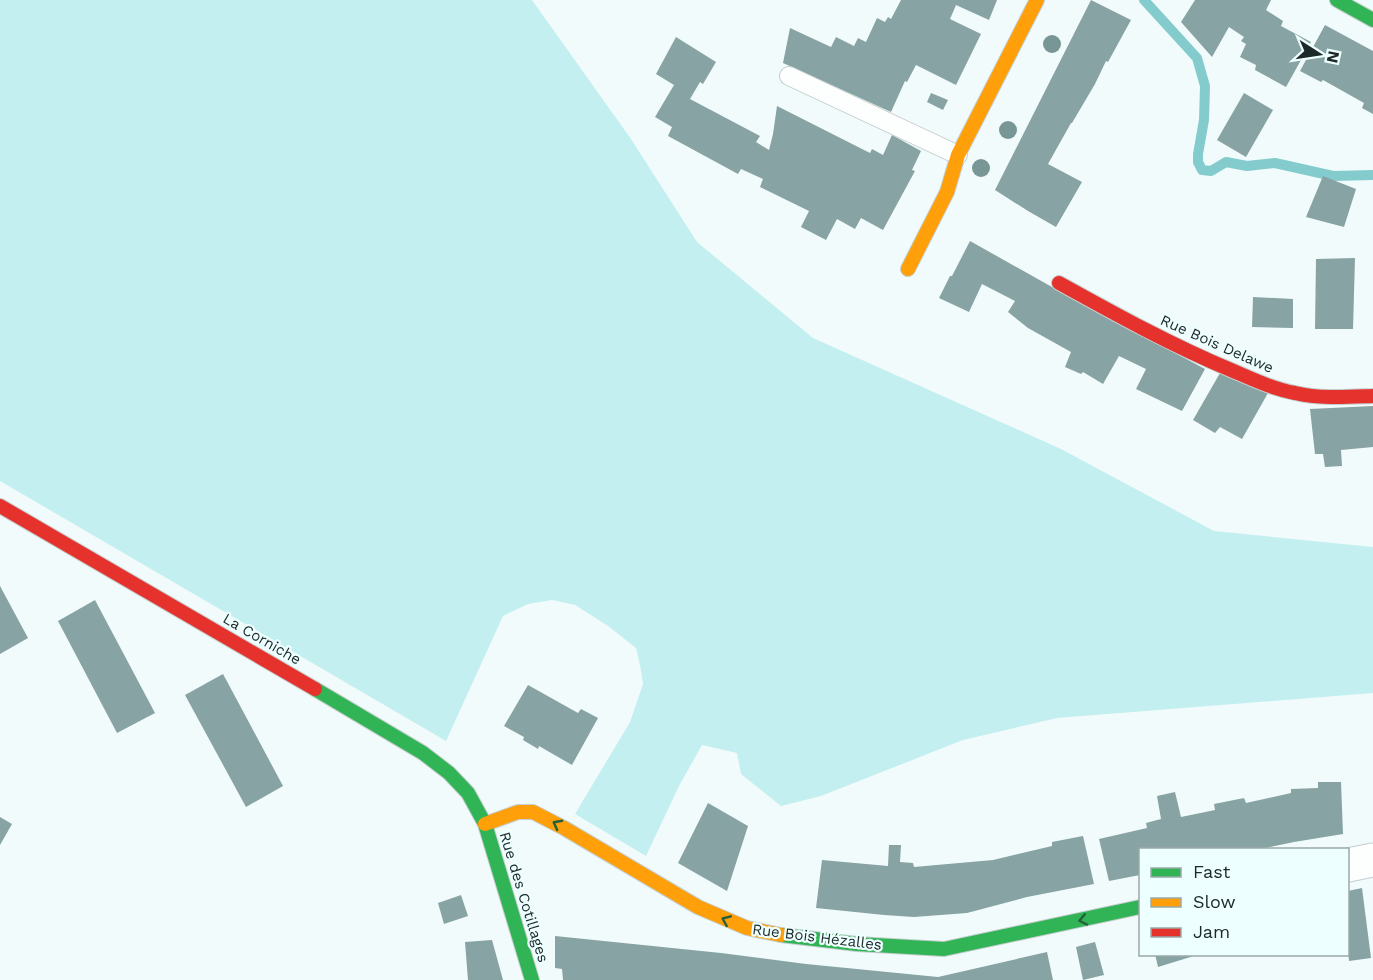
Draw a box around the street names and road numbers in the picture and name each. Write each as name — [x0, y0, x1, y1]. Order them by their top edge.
street label: Rue Bois Delawe — [1158, 311, 1276, 377]
street label: La Corniche — [220, 609, 304, 669]
street label: Rue des Cotillages — [496, 830, 552, 965]
street label: Rue Bois Hézalles — [751, 920, 883, 954]

